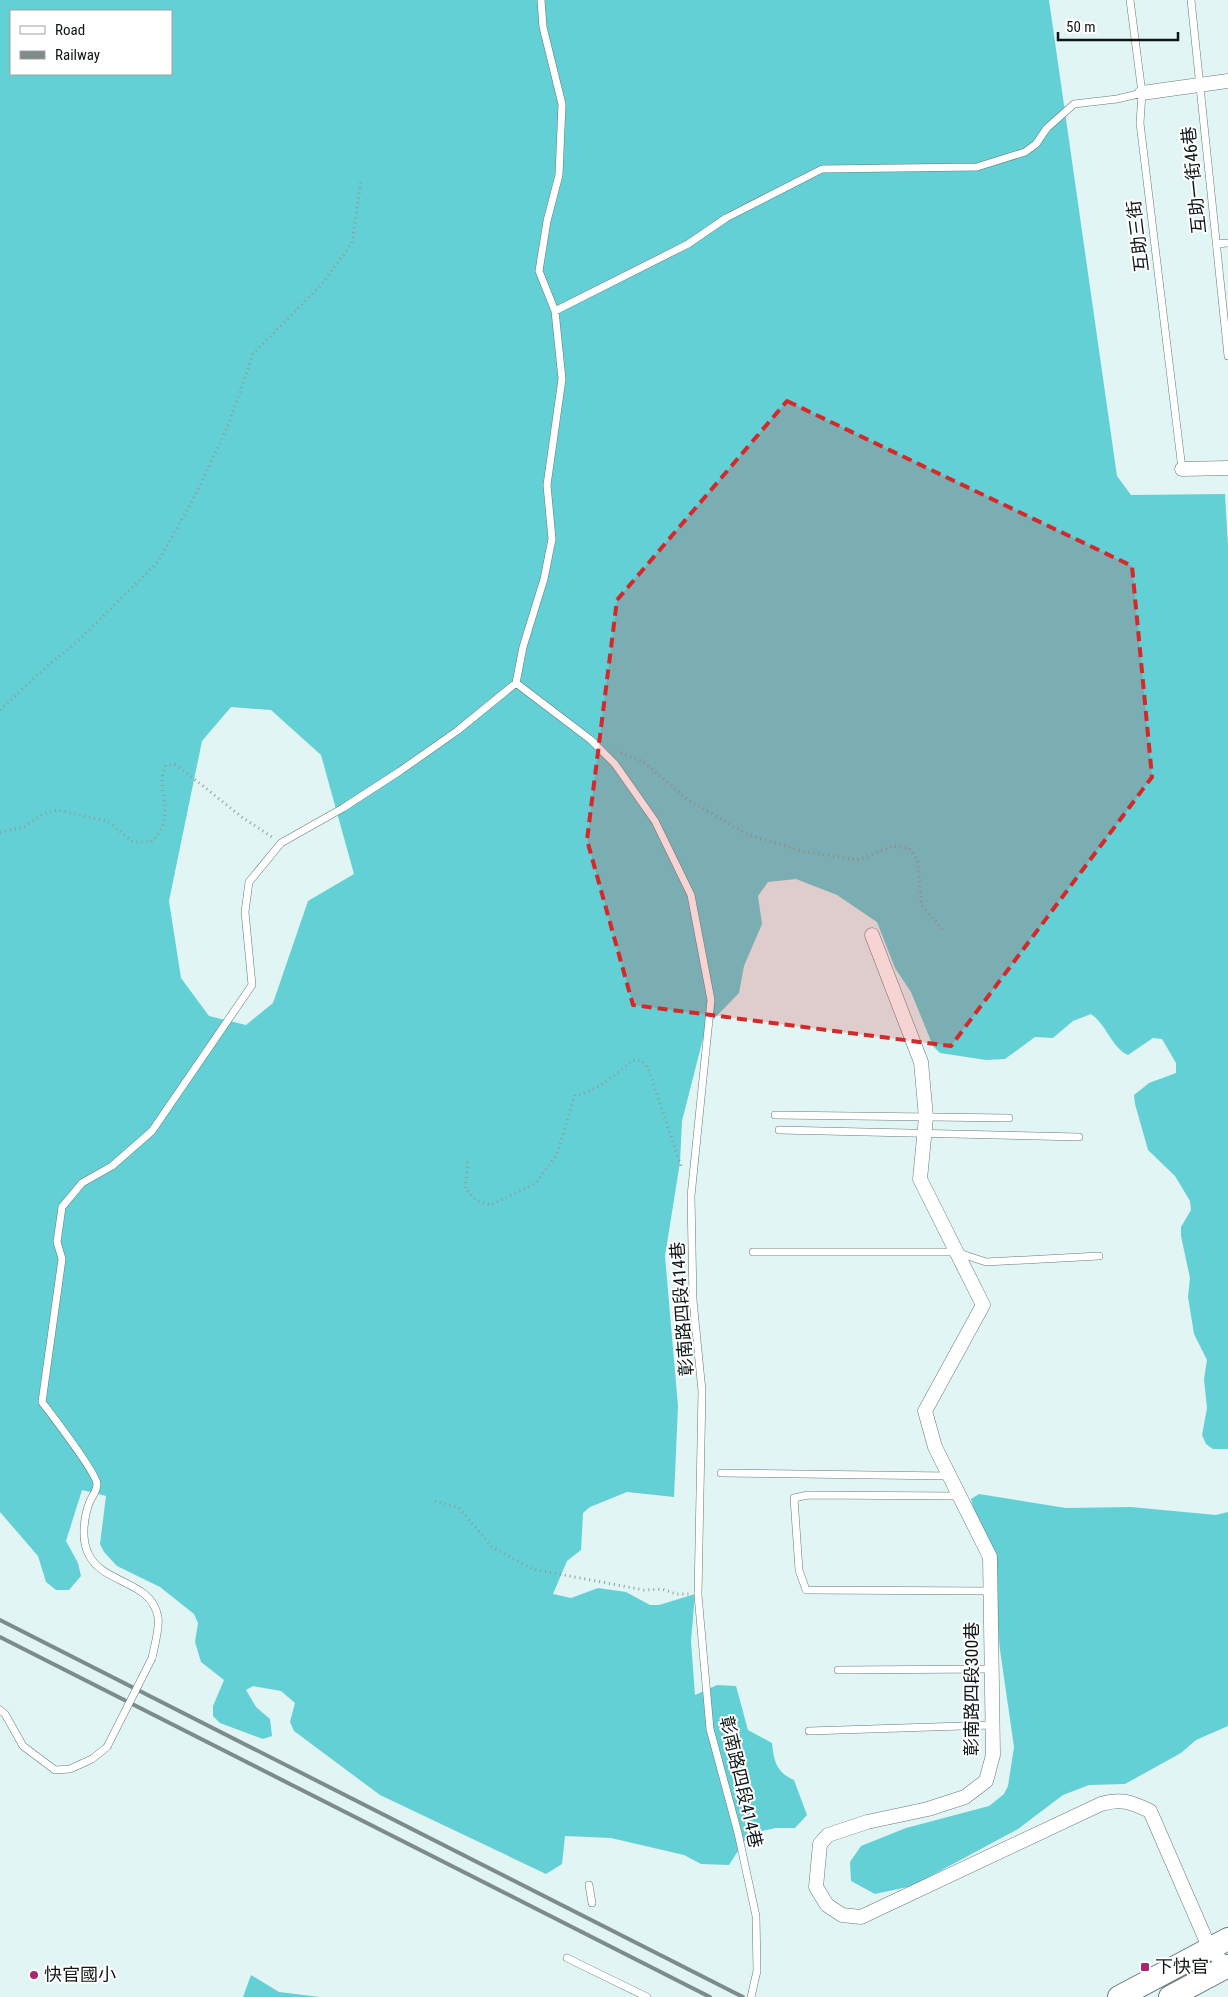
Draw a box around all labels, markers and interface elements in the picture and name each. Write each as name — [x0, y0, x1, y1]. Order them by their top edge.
legend — [10, 10, 172, 75]
scale bar — [1058, 10, 1178, 42]
text: 50 m — [1066, 18, 1096, 36]
text: Road — [55, 21, 85, 39]
text: Railway — [55, 46, 100, 64]
street label: 互助一街46巷 — [1177, 125, 1210, 235]
street label: 互助三街 — [1123, 199, 1152, 273]
street label: 彰南路四段414巷 — [666, 1241, 697, 1377]
street label: 彰南路四段300巷 — [961, 1622, 982, 1756]
street label: 彰南路四段414巷 — [716, 1714, 767, 1850]
place label: 下快官 — [1155, 1956, 1209, 1977]
marker: 下快官 — [1139, 1961, 1151, 1973]
place label: 快官國小 — [44, 1964, 116, 1985]
marker: 快官國小 — [28, 1969, 40, 1981]

